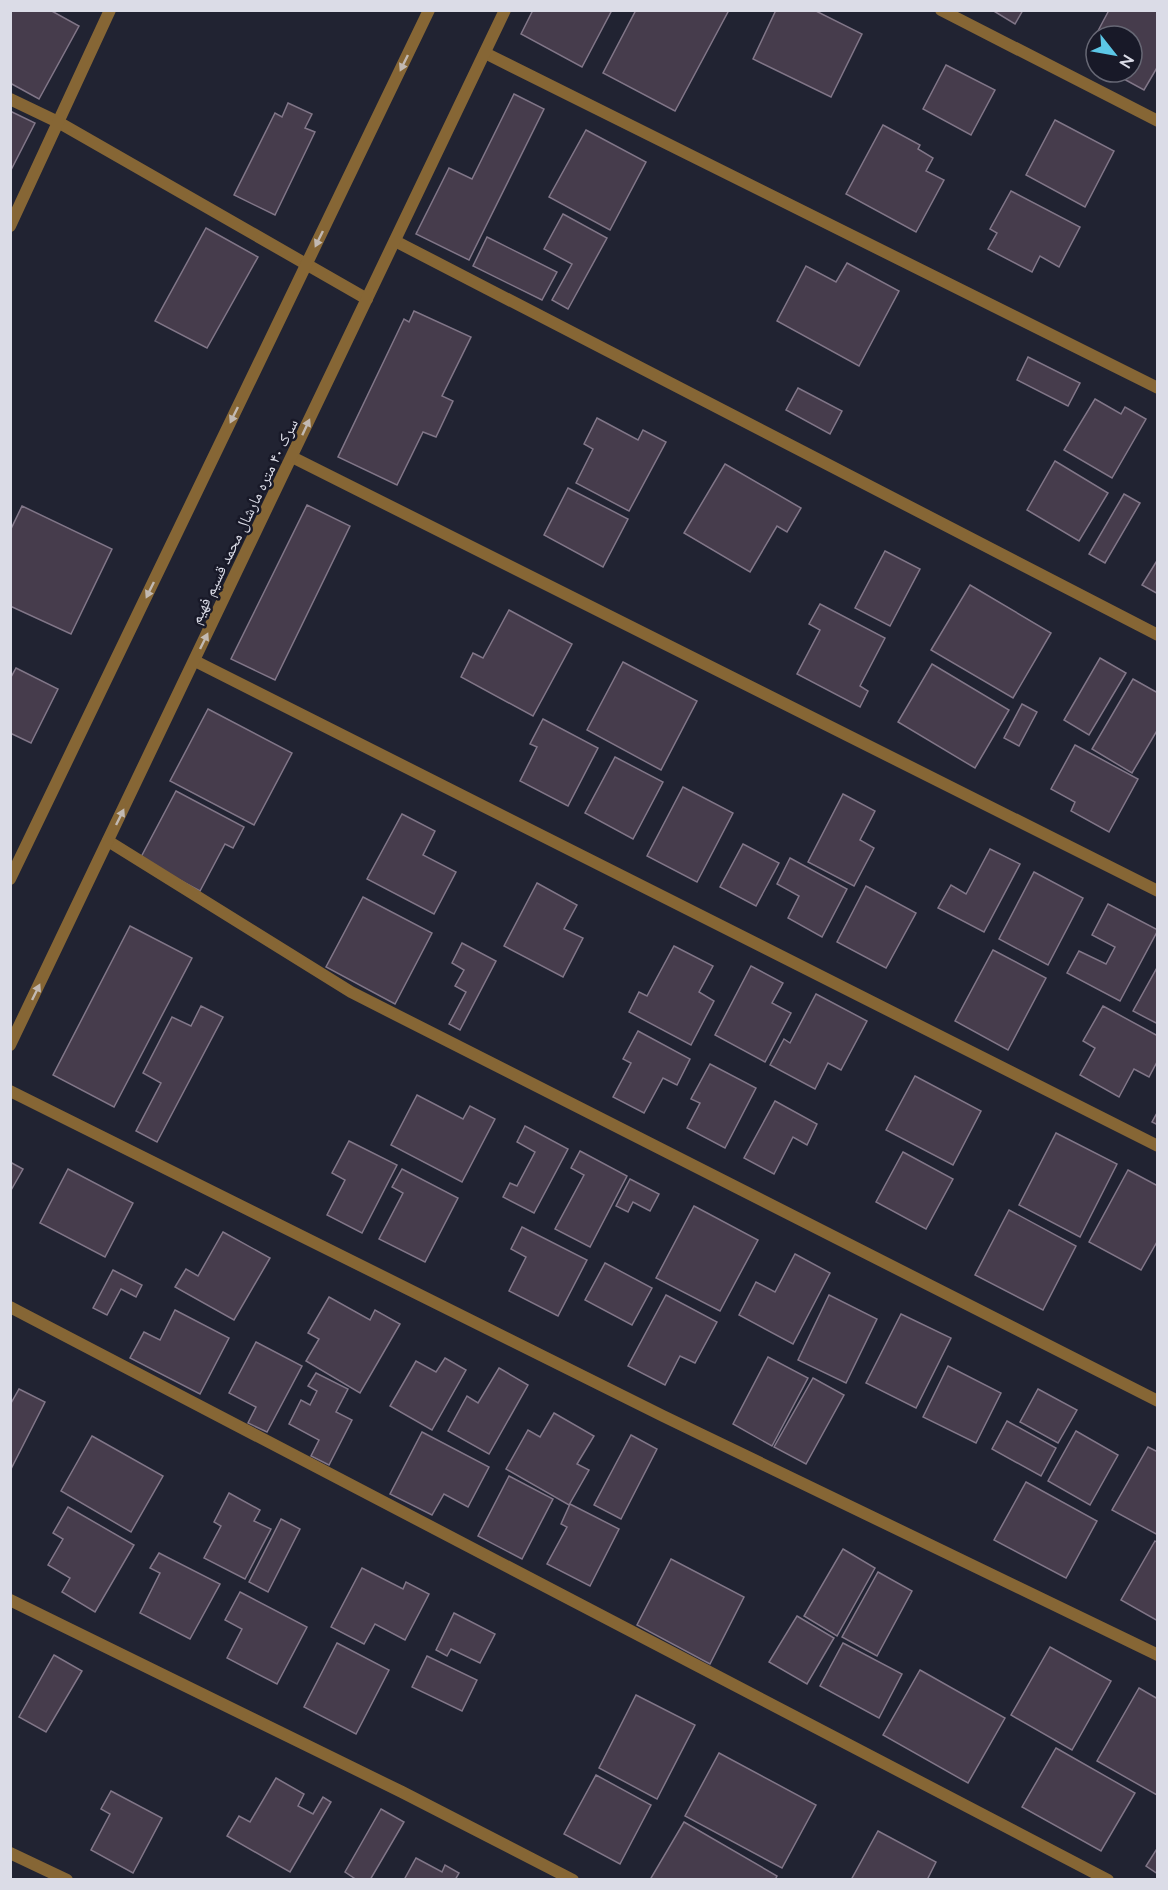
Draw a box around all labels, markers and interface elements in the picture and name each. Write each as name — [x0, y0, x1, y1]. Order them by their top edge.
north arrow — [1084, 24, 1144, 84]
text: N — [1116, 52, 1139, 72]
one-way arrow — [399, 55, 408, 72]
one-way arrow — [315, 230, 324, 247]
one-way arrow — [230, 406, 239, 423]
street label: سرک ۴۰ متره مارشال محمد قسیم فهیم — [185, 415, 303, 628]
one-way arrow — [302, 418, 311, 435]
one-way arrow — [145, 582, 154, 599]
one-way arrow — [200, 632, 209, 649]
one-way arrow — [115, 808, 125, 825]
one-way arrow — [31, 984, 40, 1001]

